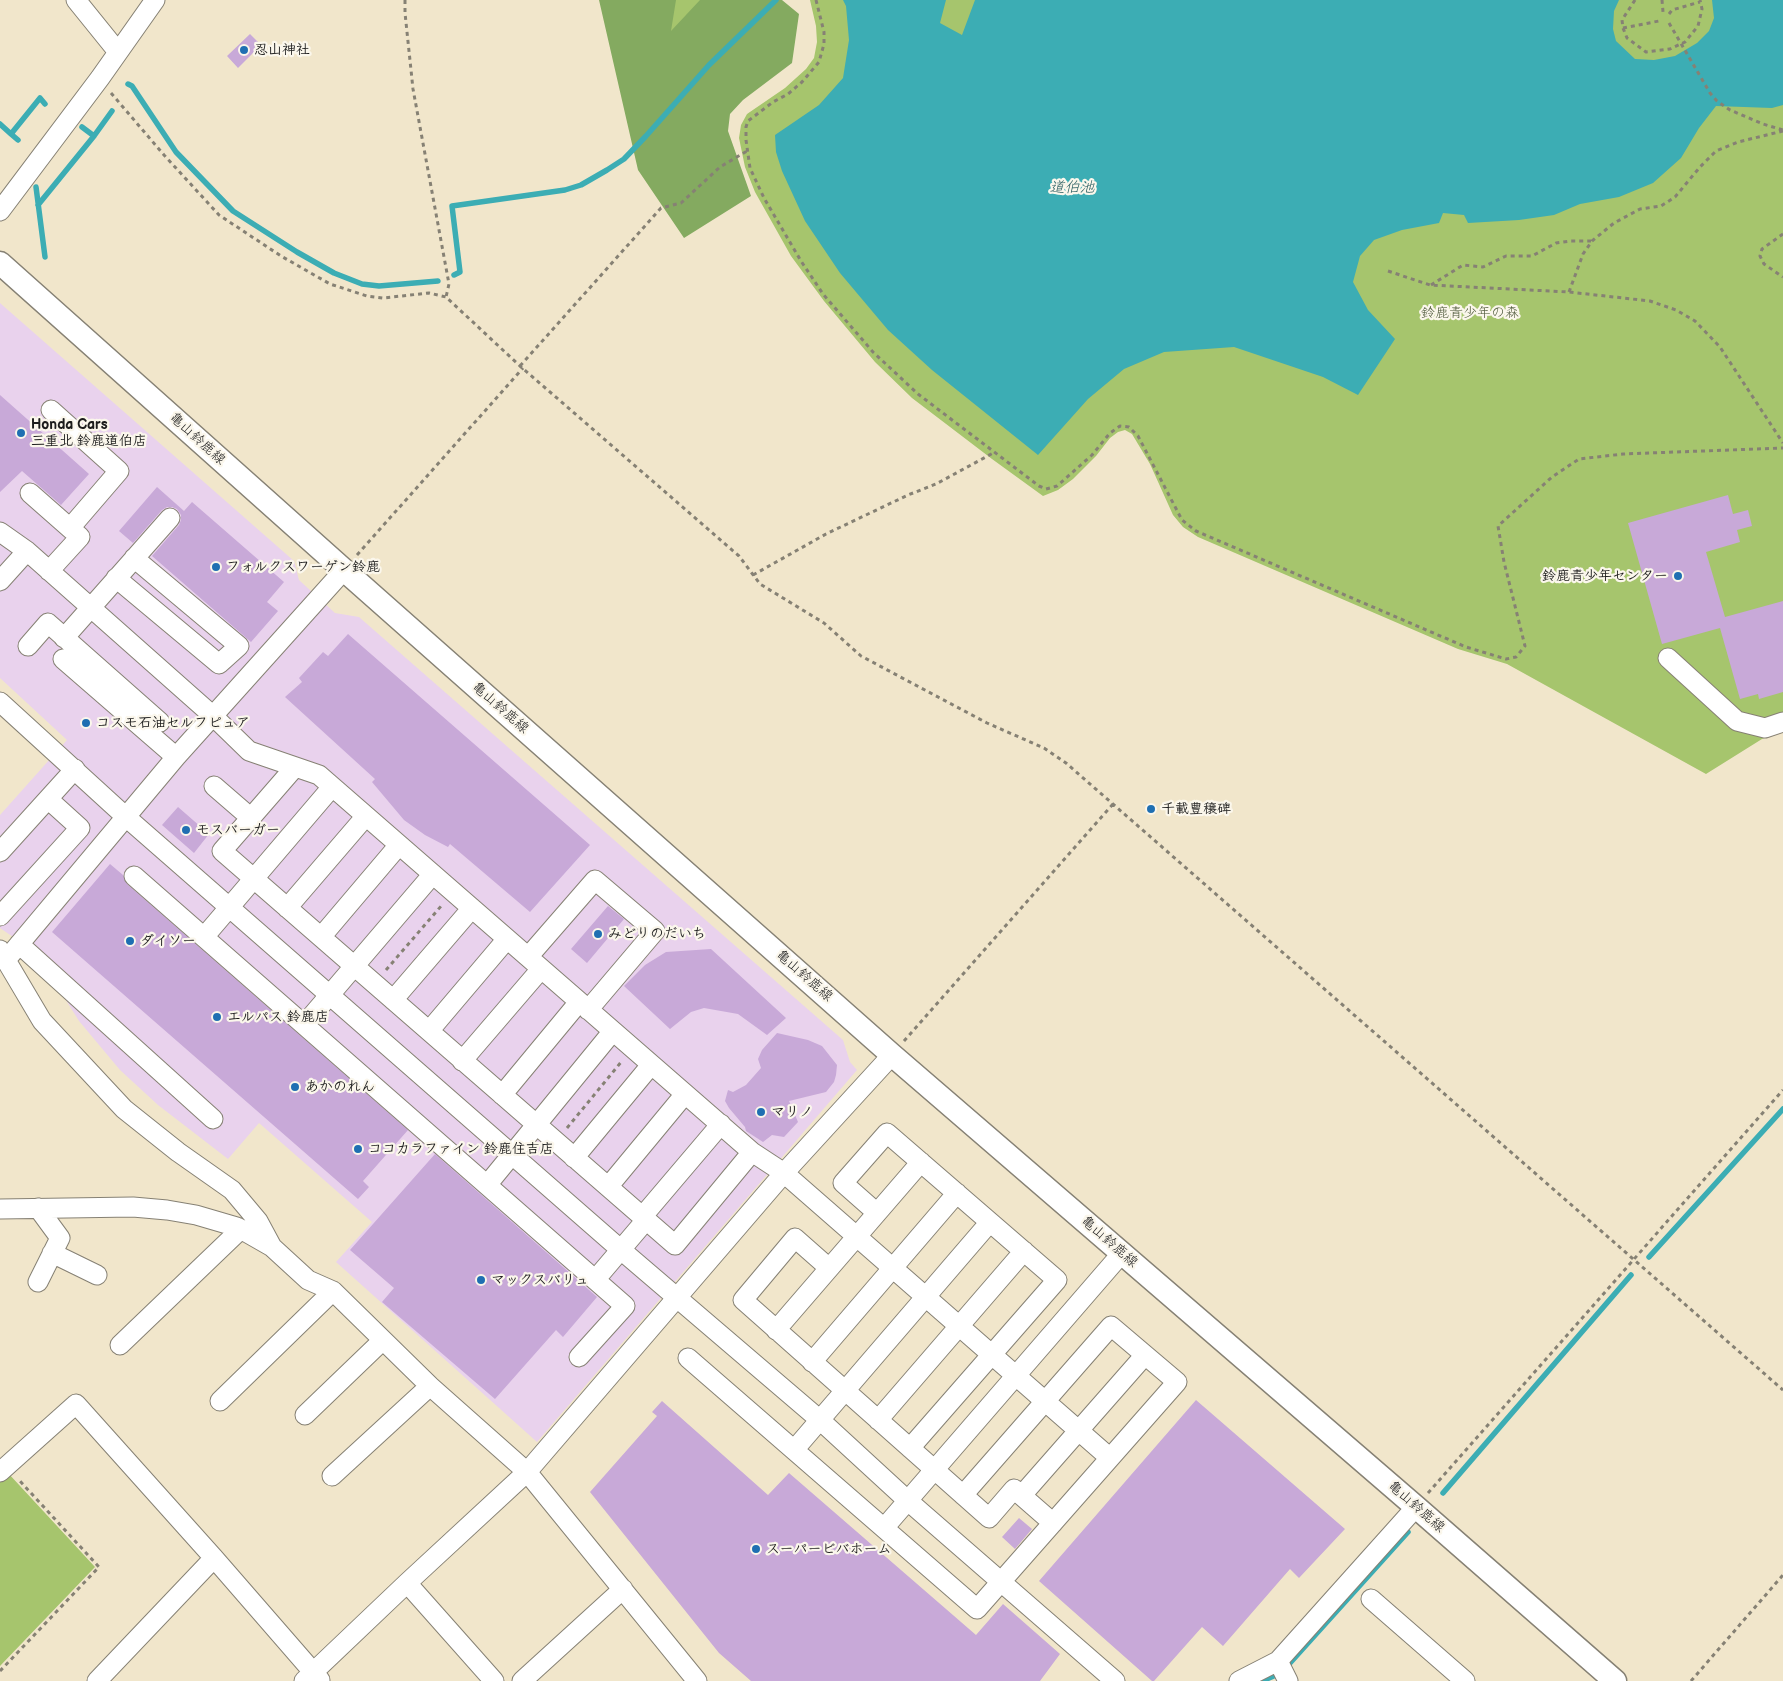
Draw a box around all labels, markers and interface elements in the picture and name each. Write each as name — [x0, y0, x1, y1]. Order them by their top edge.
place label: 忍山神社 — [254, 42, 310, 58]
marker: 忍山神社 — [238, 44, 250, 56]
water label: 道伯池 — [1050, 179, 1094, 197]
park label: 鈴鹿青少年の森 — [1421, 305, 1519, 321]
street label: 亀山鈴鹿線 — [165, 409, 229, 469]
place label: Honda Cars 三重北 鈴鹿道伯店 — [31, 417, 147, 450]
marker: Honda Cars 三重北 鈴鹿道伯店 — [15, 427, 27, 439]
place label: フォルクスワーゲン鈴鹿 — [226, 559, 380, 575]
marker: フォルクスワーゲン鈴鹿 — [210, 561, 222, 573]
place label: 鈴鹿青少年センター — [1542, 568, 1668, 584]
marker: 鈴鹿青少年センター — [1672, 570, 1684, 582]
street label: 亀山鈴鹿線 — [468, 679, 532, 737]
place label: コスモ石油セルフピュア — [96, 715, 250, 731]
marker: コスモ石油セルフピュア — [80, 717, 92, 729]
place label: 千載豊穣碑 — [1161, 801, 1231, 817]
marker: 千載豊穣碑 — [1145, 803, 1157, 815]
place label: モスバーガー — [196, 822, 280, 838]
marker: モスバーガー — [180, 824, 192, 836]
place label: みどりのだいち — [608, 926, 706, 942]
marker: みどりのだいち — [592, 928, 604, 940]
place label: ダイソー — [140, 933, 196, 949]
marker: ダイソー — [124, 935, 136, 947]
street label: 亀山鈴鹿線 — [772, 947, 836, 1005]
place label: エルパス 鈴鹿店 — [227, 1009, 329, 1025]
marker: エルパス 鈴鹿店 — [211, 1011, 223, 1023]
place label: あかのれん — [305, 1079, 375, 1095]
marker: あかのれん — [289, 1081, 301, 1093]
place label: マリノ — [771, 1104, 813, 1120]
marker: マリノ — [755, 1106, 767, 1118]
place label: ココカラファイン 鈴鹿住吉店 — [368, 1141, 554, 1157]
marker: ココカラファイン 鈴鹿住吉店 — [352, 1143, 364, 1155]
street label: 亀山鈴鹿線 — [1077, 1213, 1141, 1271]
place label: マックスバリュ — [491, 1272, 589, 1288]
marker: マックスバリュ — [475, 1274, 487, 1286]
street label: 亀山鈴鹿線 — [1384, 1478, 1448, 1536]
place label: スーパービバホーム — [766, 1541, 891, 1557]
marker: スーパービバホーム — [750, 1543, 762, 1555]

